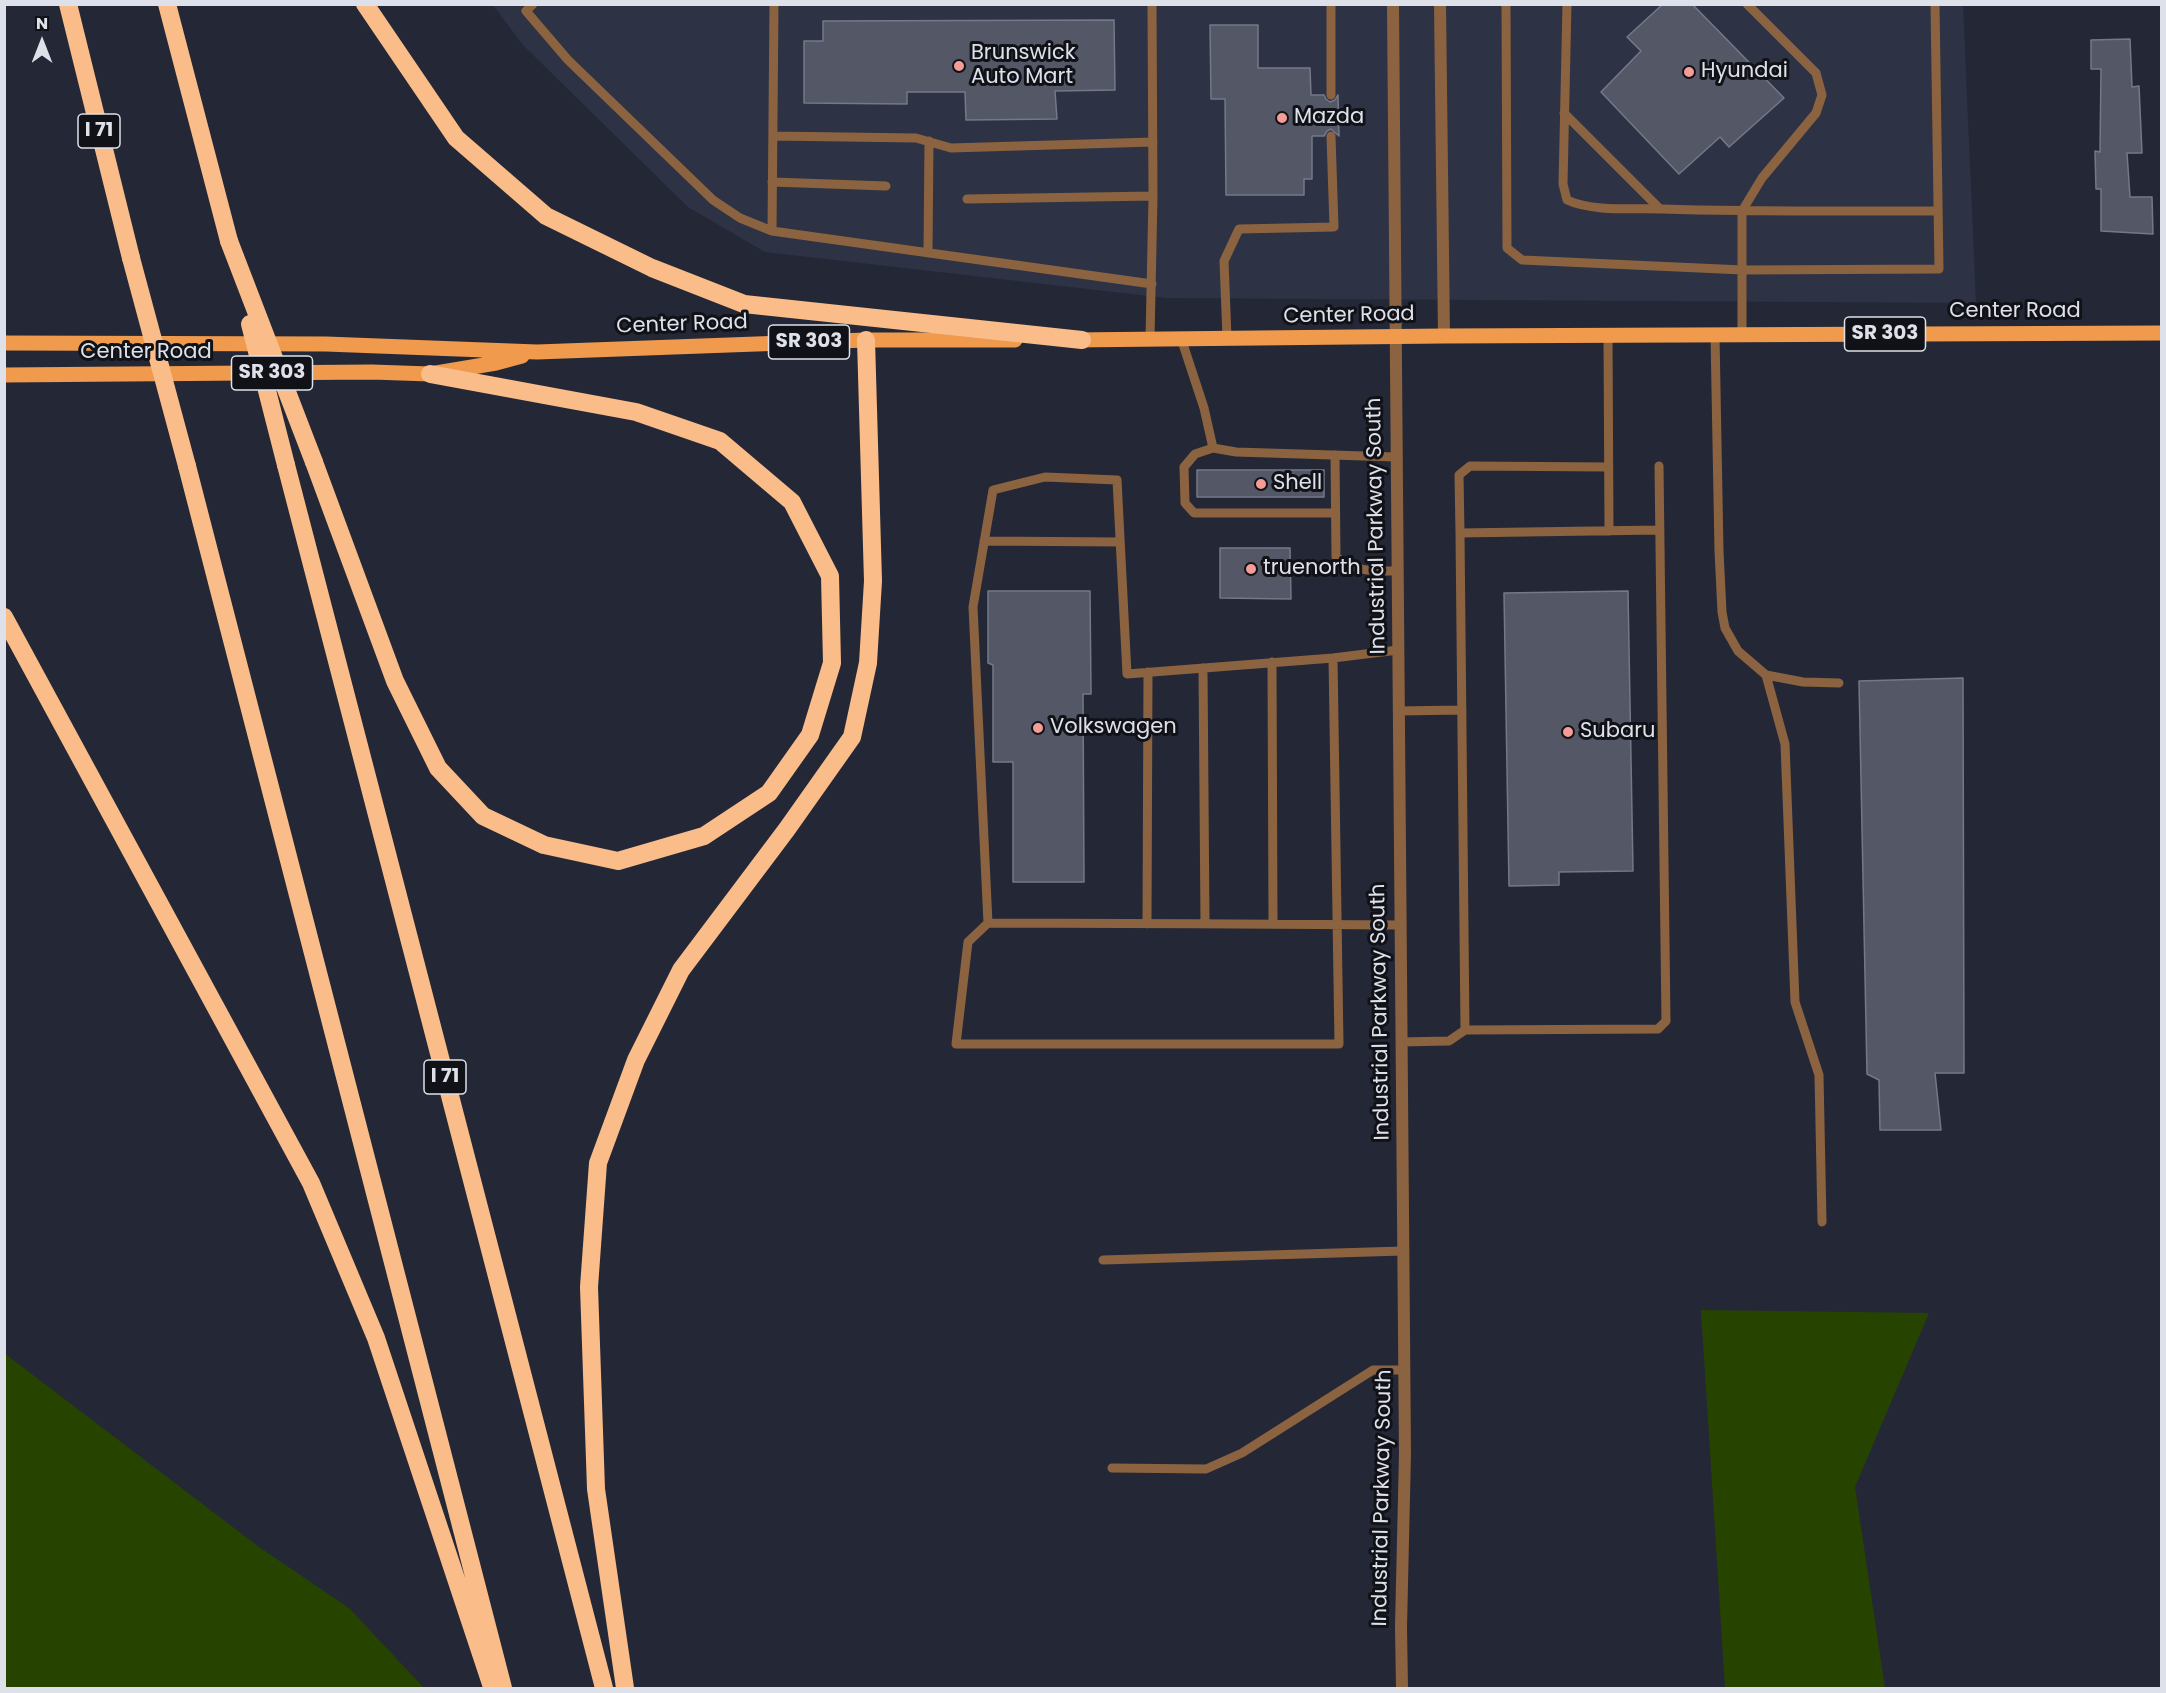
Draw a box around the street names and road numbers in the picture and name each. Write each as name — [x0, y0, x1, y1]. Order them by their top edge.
road number: I 71 — [78, 114, 120, 148]
street label: Center Road — [1949, 299, 2081, 325]
street label: Center Road — [1283, 302, 1415, 330]
street label: Center Road — [616, 310, 748, 340]
road number: SR 303 — [1844, 317, 1926, 351]
road number: SR 303 — [768, 325, 850, 359]
street label: Center Road — [80, 340, 212, 366]
road number: SR 303 — [232, 356, 312, 390]
street label: Industrial Parkway South — [1362, 397, 1392, 655]
street label: Industrial Parkway South — [1366, 883, 1396, 1141]
road number: I 71 — [424, 1060, 466, 1094]
street label: Industrial Parkway South — [1368, 1369, 1398, 1627]

